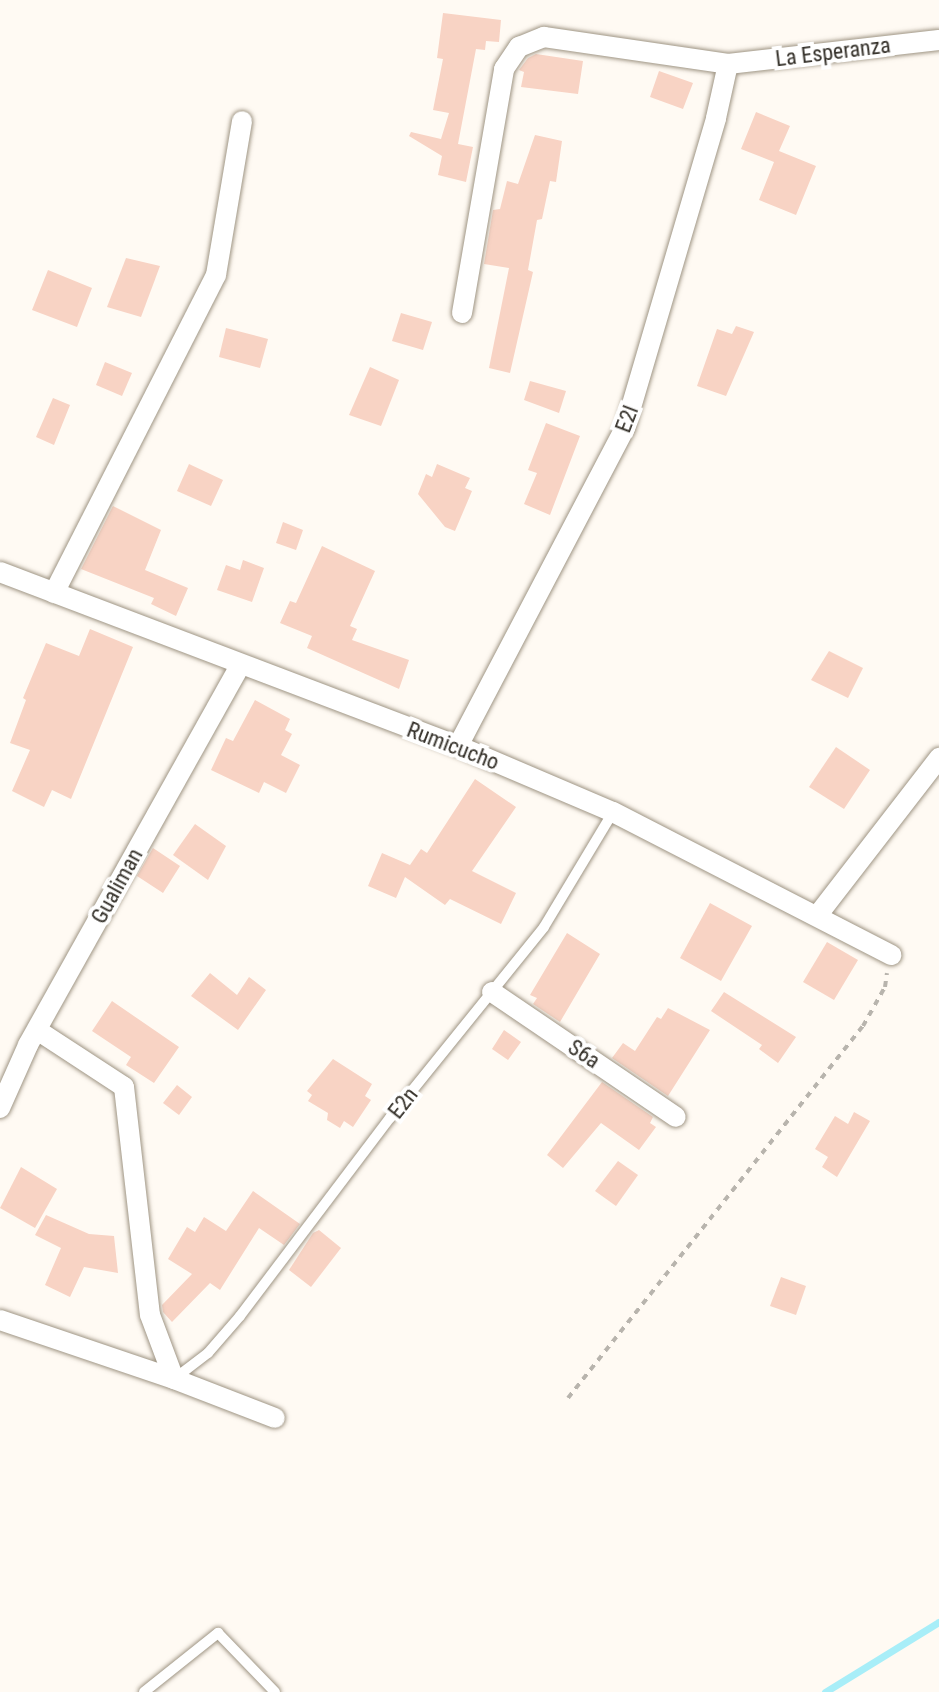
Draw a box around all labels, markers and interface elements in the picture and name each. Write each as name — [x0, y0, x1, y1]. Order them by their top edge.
street label: La Esperanza — [774, 32, 892, 72]
street label: E2l — [610, 402, 644, 436]
street label: Rumicucho — [403, 716, 503, 776]
street label: Gualiman — [86, 844, 148, 928]
street label: S6a — [563, 1034, 605, 1074]
street label: E2n — [383, 1082, 423, 1124]

